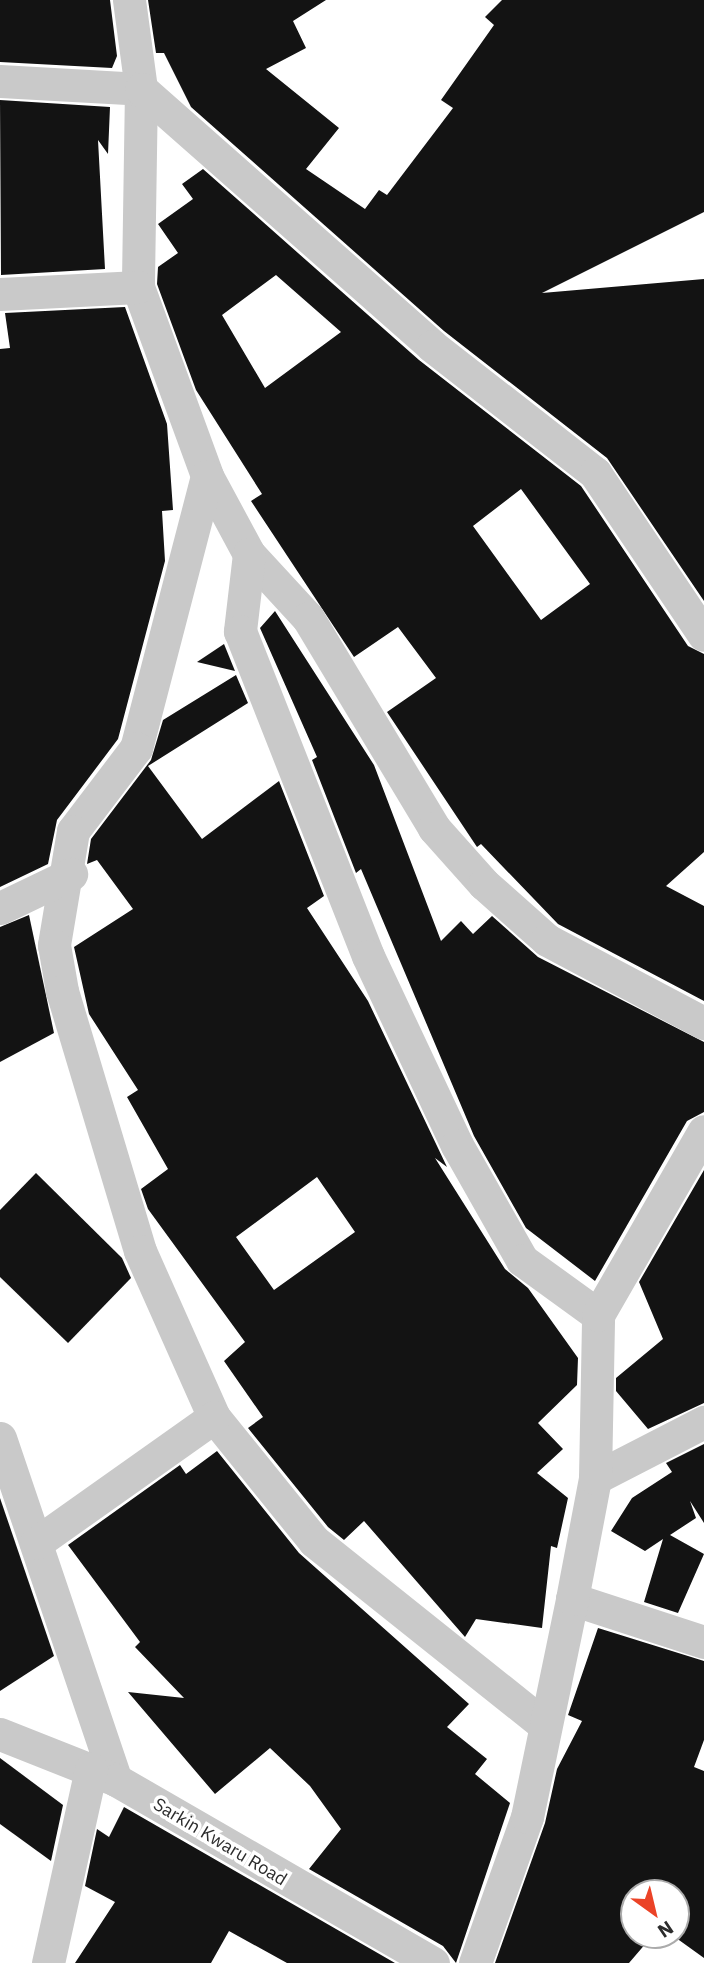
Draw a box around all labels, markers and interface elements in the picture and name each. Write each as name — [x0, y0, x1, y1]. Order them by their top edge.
street label: Sarkin Kwaru Road — [149, 1794, 291, 1890]
north arrow — [620, 1879, 690, 1949]
text: N — [653, 1916, 678, 1944]

